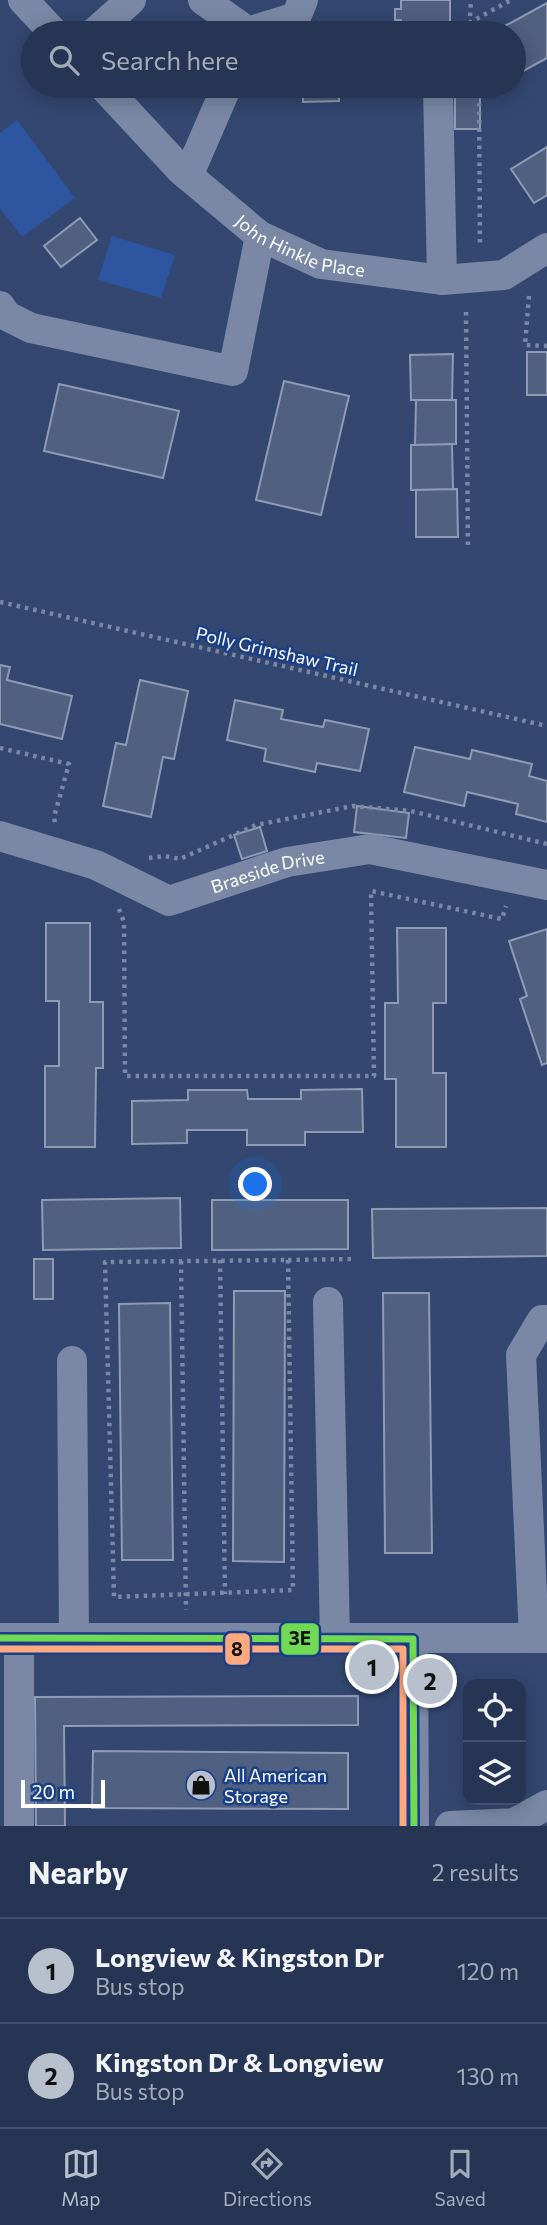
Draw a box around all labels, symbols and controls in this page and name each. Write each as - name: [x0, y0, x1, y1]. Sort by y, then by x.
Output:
- search box: [21, 21, 526, 98]
- icon: search: [45, 41, 83, 79]
- text: Search here: [101, 44, 239, 75]
- street label: John Hinkle Place: [231, 209, 366, 281]
- street label: Polly Grimshaw Trail: [194, 622, 360, 680]
- street label: Braeside Drive: [208, 845, 326, 897]
- your location: [238, 1167, 272, 1201]
- line badge: 3E: [280, 1622, 320, 1656]
- text: 3E: [289, 1626, 311, 1649]
- line badge: 8: [224, 1632, 251, 1666]
- text: 8: [231, 1637, 243, 1660]
- pin: 1: [349, 1641, 395, 1693]
- pin: 2: [407, 1655, 453, 1707]
- map controls: [463, 1679, 526, 1805]
- button: locate: [463, 1679, 526, 1742]
- button: layers: [463, 1742, 526, 1805]
- place label: All American Storage: [224, 1764, 327, 1807]
- shop icon: All American Storage: [184, 1768, 218, 1802]
- scale bar: [21, 1777, 105, 1809]
- text: 20 m: [32, 1780, 75, 1803]
- text: Nearby: [28, 1853, 128, 1890]
- text: 2 results: [432, 1858, 519, 1886]
- text: Longview & Kingston Dr: [95, 1941, 384, 1972]
- text: 1: [46, 1957, 56, 1985]
- text: 120 m: [457, 1957, 519, 1985]
- text: Bus stop: [95, 1972, 185, 2000]
- text: Kingston Dr & Longview: [95, 2046, 384, 2077]
- text: 2: [44, 2062, 58, 2090]
- text: 130 m: [457, 2062, 519, 2090]
- text: Bus stop: [95, 2077, 185, 2105]
- tab: Map: [61, 2145, 100, 2210]
- tab: Directions: [223, 2145, 312, 2210]
- tab: Saved: [434, 2145, 486, 2210]

